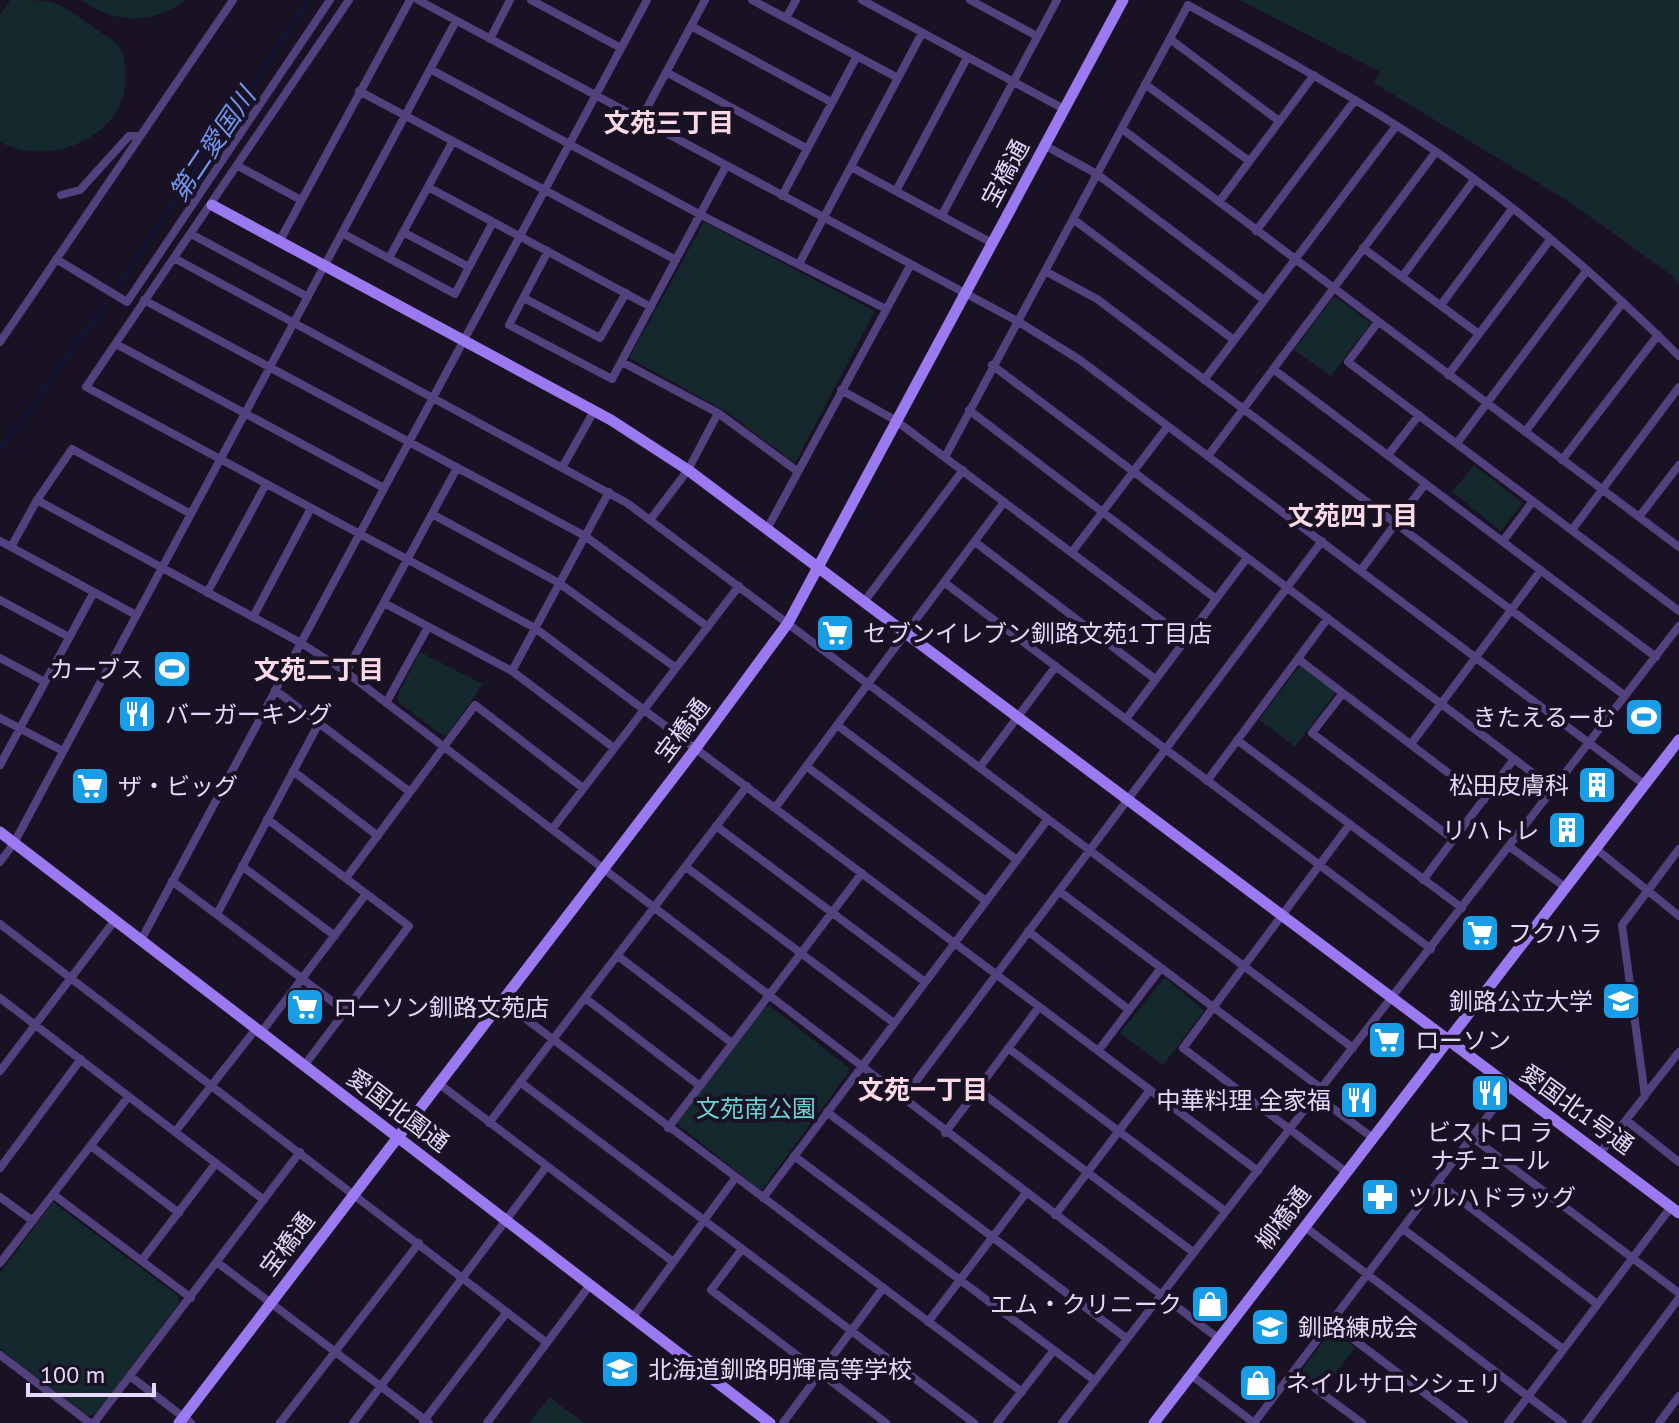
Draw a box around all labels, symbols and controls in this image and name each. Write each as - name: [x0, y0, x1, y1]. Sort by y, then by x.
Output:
- water label: 第二愛国川: [162, 78, 264, 207]
- district label: 文苑三丁目: [604, 106, 734, 139]
- street label: 宝橋通: [974, 134, 1036, 212]
- district label: 文苑四丁目: [1288, 499, 1418, 532]
- supermarket icon: セブンイレブン釧路文苑1丁目店: [814, 612, 856, 654]
- place label: セブンイレブン釧路文苑1丁目店: [863, 618, 1212, 649]
- sports icon: カーブス: [151, 648, 193, 690]
- district label: 文苑二丁目: [254, 653, 384, 686]
- place label: カーブス: [49, 654, 144, 685]
- street label: 宝橋通: [648, 692, 716, 768]
- restaurant icon: バーガーキング: [116, 693, 158, 735]
- sports icon: きたえるーむ: [1623, 696, 1665, 738]
- place label: バーガーキング: [165, 699, 332, 730]
- place label: きたえるーむ: [1473, 702, 1616, 733]
- building icon: 松田皮膚科: [1576, 764, 1618, 806]
- supermarket icon: ザ・ビッグ: [69, 765, 111, 807]
- place label: 松田皮膚科: [1449, 770, 1569, 801]
- place label: ザ・ビッグ: [118, 771, 238, 802]
- building icon: リハトレ: [1546, 809, 1588, 851]
- place label: リハトレ: [1442, 815, 1539, 846]
- supermarket icon: フクハラ: [1459, 912, 1501, 954]
- place label: フクハラ: [1508, 918, 1603, 949]
- school or university icon: 釧路公立大学: [1600, 980, 1642, 1022]
- supermarket icon: ローソン釧路文苑店: [284, 986, 326, 1028]
- place label: 釧路公立大学: [1449, 986, 1593, 1017]
- place label: ローソン釧路文苑店: [333, 992, 549, 1023]
- supermarket icon: ローソン: [1366, 1019, 1408, 1061]
- place label: ローソン: [1415, 1025, 1511, 1056]
- street label: 愛国北1号通: [1514, 1057, 1640, 1161]
- street label: 愛国北園通: [341, 1062, 455, 1158]
- restaurant icon: ビストロ ラ ナチュール: [1469, 1072, 1511, 1114]
- district label: 文苑一丁目: [858, 1073, 988, 1106]
- restaurant icon: 中華料理 全家福: [1338, 1079, 1380, 1121]
- place label: 中華料理 全家福: [1157, 1085, 1331, 1116]
- park label: 文苑南公園: [696, 1093, 816, 1124]
- place label: ビストロ ラ ナチュール: [1427, 1117, 1553, 1176]
- pharmacy icon: ツルハドラッグ: [1359, 1176, 1401, 1218]
- street label: 柳橋通: [1249, 1180, 1317, 1256]
- place label: ツルハドラッグ: [1408, 1182, 1576, 1213]
- street label: 宝橋通: [253, 1206, 321, 1282]
- shop icon: エム・クリニーク: [1189, 1283, 1231, 1325]
- place label: エム・クリニーク: [990, 1289, 1182, 1320]
- school or university icon: 釧路練成会: [1249, 1306, 1291, 1348]
- place label: 釧路練成会: [1298, 1312, 1418, 1343]
- scale bar: [28, 1347, 154, 1397]
- school or university icon: 北海道釧路明輝高等学校: [599, 1348, 641, 1390]
- place label: 北海道釧路明輝高等学校: [648, 1354, 912, 1385]
- text: 100 m: [40, 1359, 105, 1390]
- shop icon: ネイルサロンシェリ: [1237, 1362, 1279, 1404]
- place label: ネイルサロンシェリ: [1286, 1368, 1502, 1399]

